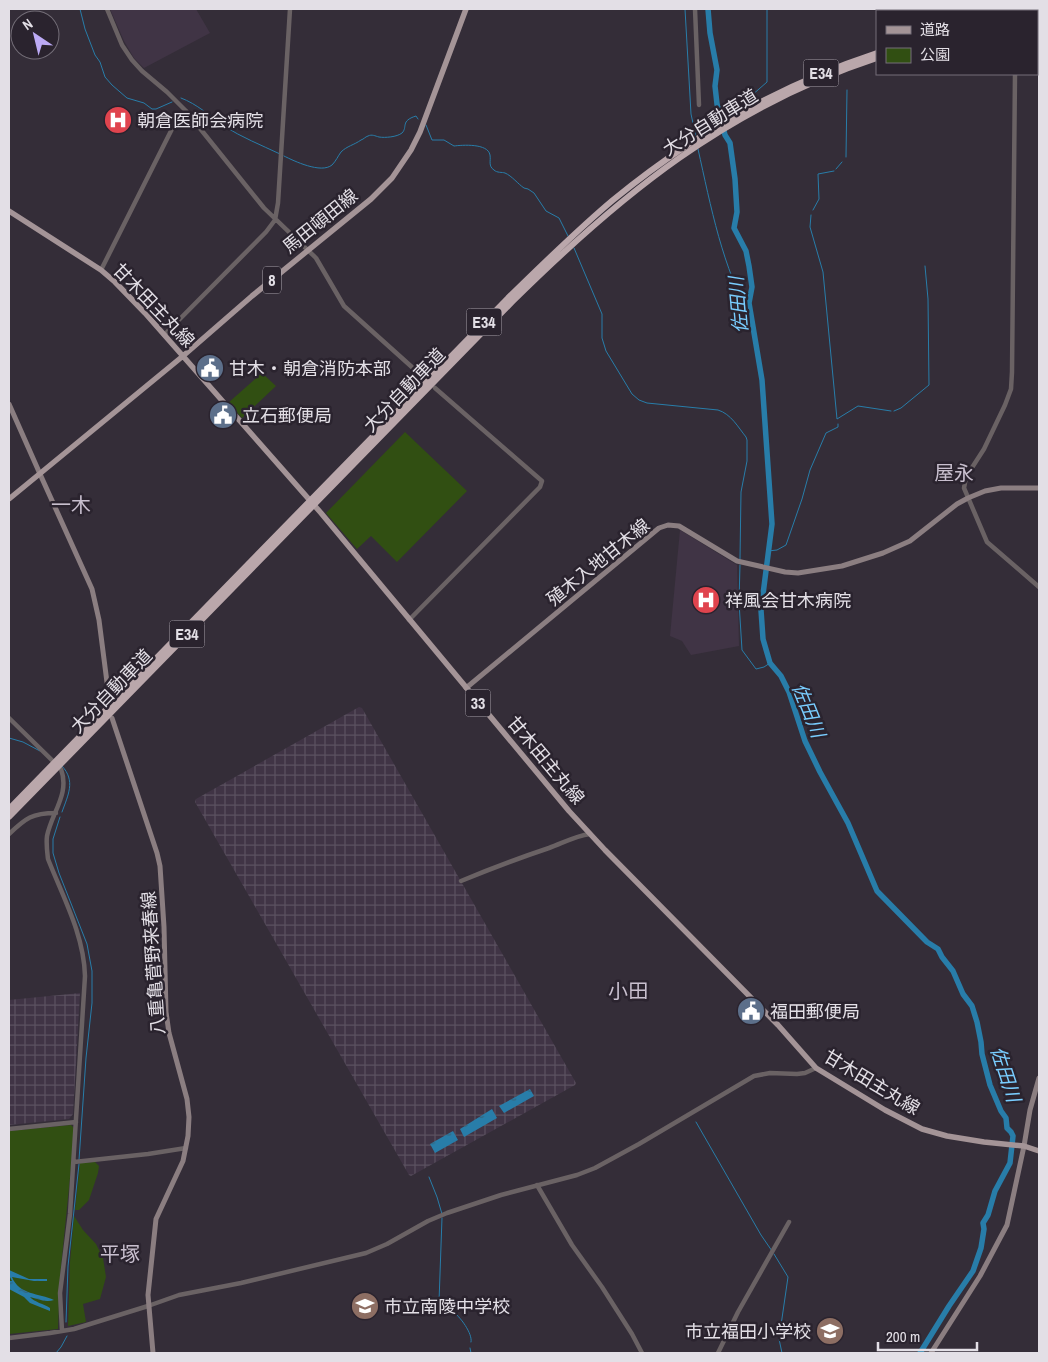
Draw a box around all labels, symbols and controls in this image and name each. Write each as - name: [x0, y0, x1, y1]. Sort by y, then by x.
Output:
- north arrow: [10, 10, 60, 60]
- legend: [876, 10, 1038, 75]
- text: N: [19, 15, 36, 34]
- text: 道路: [920, 19, 950, 40]
- text: 公園: [920, 44, 950, 65]
- road number: E34: [804, 59, 838, 86]
- street label: 大分自動車道: [658, 83, 762, 161]
- hospital icon: 朝倉医師会病院: [103, 105, 133, 135]
- place label: 朝倉医師会病院: [137, 108, 263, 133]
- street label: 馬田頓田線: [277, 183, 363, 259]
- street label: 甘木田主丸線: [107, 257, 201, 353]
- road number: 8: [263, 266, 281, 294]
- water label: 佐田川: [722, 273, 753, 335]
- road number: E34: [466, 308, 502, 336]
- street label: 大分自動車道: [357, 342, 451, 438]
- public building icon: 甘木・朝倉消防本部: [195, 353, 225, 383]
- place label: 甘木・朝倉消防本部: [229, 356, 391, 381]
- public building icon: 立石郵便局: [208, 400, 238, 430]
- place label: 立石郵便局: [242, 403, 332, 428]
- district label: 屋永: [934, 459, 974, 486]
- district label: 一木: [51, 491, 91, 518]
- street label: 殖木入地甘木線: [541, 513, 655, 611]
- hospital icon: 祥風会甘木病院: [691, 585, 721, 615]
- place label: 祥風会甘木病院: [725, 588, 851, 613]
- road number: E34: [170, 620, 204, 648]
- street label: 大分自動車道: [64, 643, 158, 739]
- water label: 佐田川: [786, 679, 832, 743]
- road number: 33: [466, 690, 490, 716]
- street label: 甘木田主丸線: [502, 711, 590, 809]
- street label: 八重亀菅野来春線: [136, 890, 170, 1036]
- district label: 小田: [608, 977, 648, 1004]
- public building icon: 福田郵便局: [736, 996, 766, 1026]
- place label: 福田郵便局: [770, 999, 860, 1024]
- street label: 甘木田主丸線: [819, 1043, 925, 1121]
- water label: 佐田川: [985, 1043, 1028, 1107]
- district label: 平塚: [100, 1240, 140, 1267]
- school or university icon: 市立南陵中学校: [350, 1291, 380, 1321]
- place label: 市立南陵中学校: [384, 1294, 510, 1319]
- school or university icon: 市立福田小学校: [815, 1316, 845, 1346]
- place label: 市立福田小学校: [685, 1319, 811, 1344]
- scale bar: [878, 1320, 977, 1352]
- text: 200 m: [886, 1326, 920, 1347]

